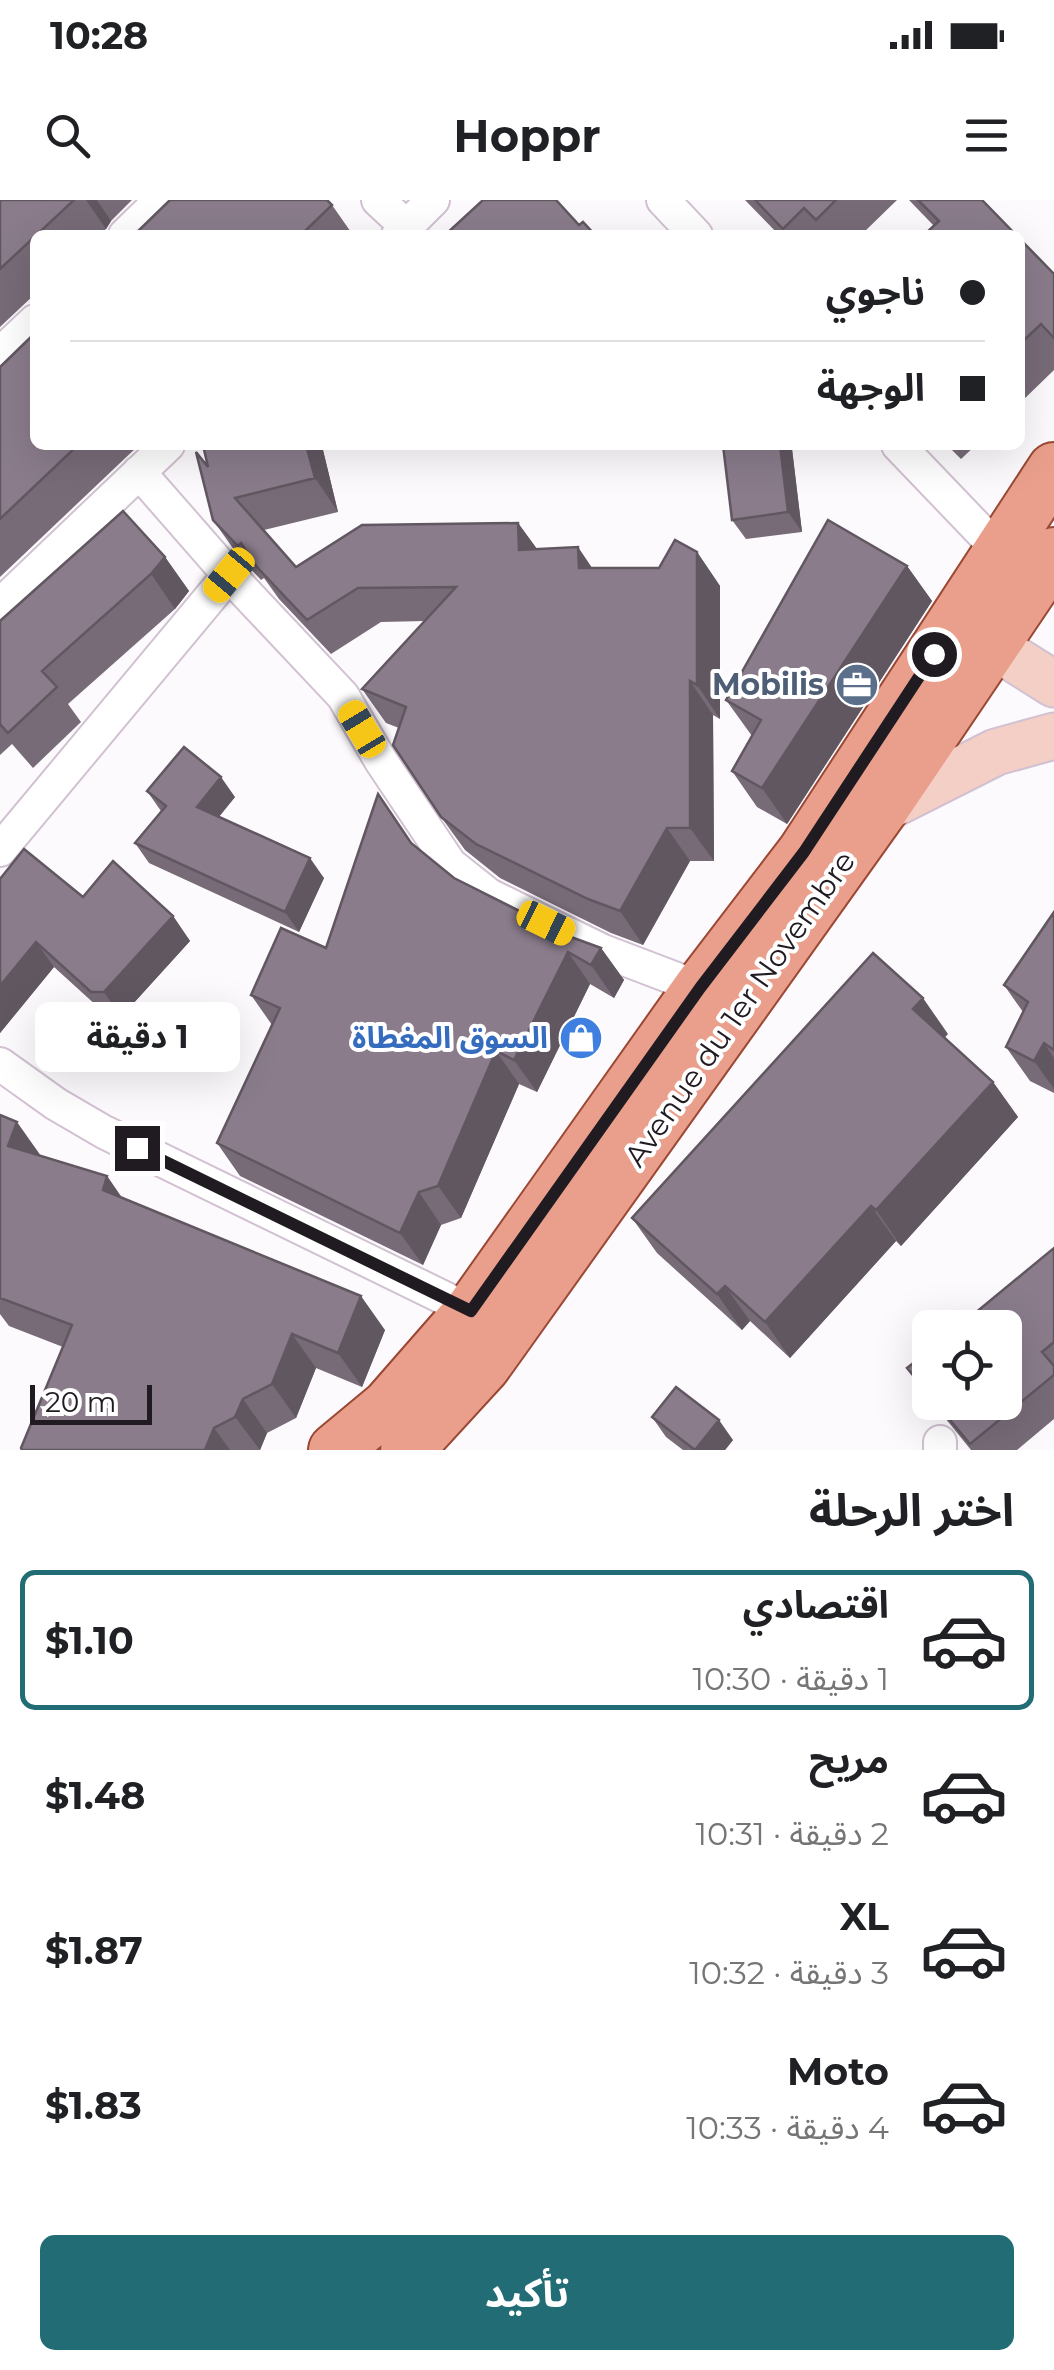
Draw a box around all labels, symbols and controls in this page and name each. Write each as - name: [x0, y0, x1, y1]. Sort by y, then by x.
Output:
- text: 10:28: [50, 12, 148, 59]
- icon: search: [40, 108, 95, 163]
- text: Hoppr: [453, 108, 601, 163]
- icon: menu: [959, 108, 1014, 163]
- text: ناجوي: [826, 268, 925, 315]
- text: الوجهة: [817, 364, 925, 411]
- car: [198, 542, 260, 608]
- route start: [912, 632, 957, 677]
- office icon: Mobilis: [834, 662, 880, 708]
- place label: Mobilis: [712, 666, 824, 703]
- car: [334, 696, 390, 762]
- street label: Avenue du 1er Novembre: [616, 844, 863, 1174]
- car: [512, 896, 580, 950]
- callout: 1 دقيقة: [34, 1003, 240, 1073]
- shop icon: السوق المغطاة: [558, 1015, 604, 1061]
- text: 1 دقيقة: [86, 1017, 189, 1056]
- place label: السوق المغطاة: [352, 1019, 548, 1056]
- route end: [115, 1126, 160, 1171]
- map controls: [912, 1310, 1022, 1420]
- button: locate: [912, 1310, 1022, 1420]
- scale bar: [30, 1380, 152, 1424]
- text: 20 m: [45, 1385, 116, 1419]
- text: اختر الرحلة: [809, 1482, 1014, 1537]
- text: اقتصادي: [743, 1581, 889, 1628]
- icon: car: [919, 1595, 1009, 1685]
- text: $1.10: [45, 1617, 134, 1664]
- text: 1 دقيقة · 10:30: [693, 1659, 889, 1698]
- text: مريح: [809, 1736, 889, 1783]
- icon: car: [919, 1750, 1009, 1840]
- text: $1.48: [45, 1772, 145, 1819]
- text: 2 دقيقة · 10:31: [696, 1814, 889, 1853]
- text: XL: [840, 1893, 889, 1940]
- icon: car: [919, 1905, 1009, 1995]
- text: $1.87: [45, 1927, 143, 1974]
- text: 3 دقيقة · 10:32: [689, 1953, 889, 1992]
- text: Moto: [787, 2048, 889, 2095]
- icon: car: [919, 2060, 1009, 2150]
- text: $1.83: [45, 2082, 142, 2129]
- text: 4 دقيقة · 10:33: [686, 2108, 889, 2147]
- button: تأكيد: [40, 2235, 1014, 2350]

